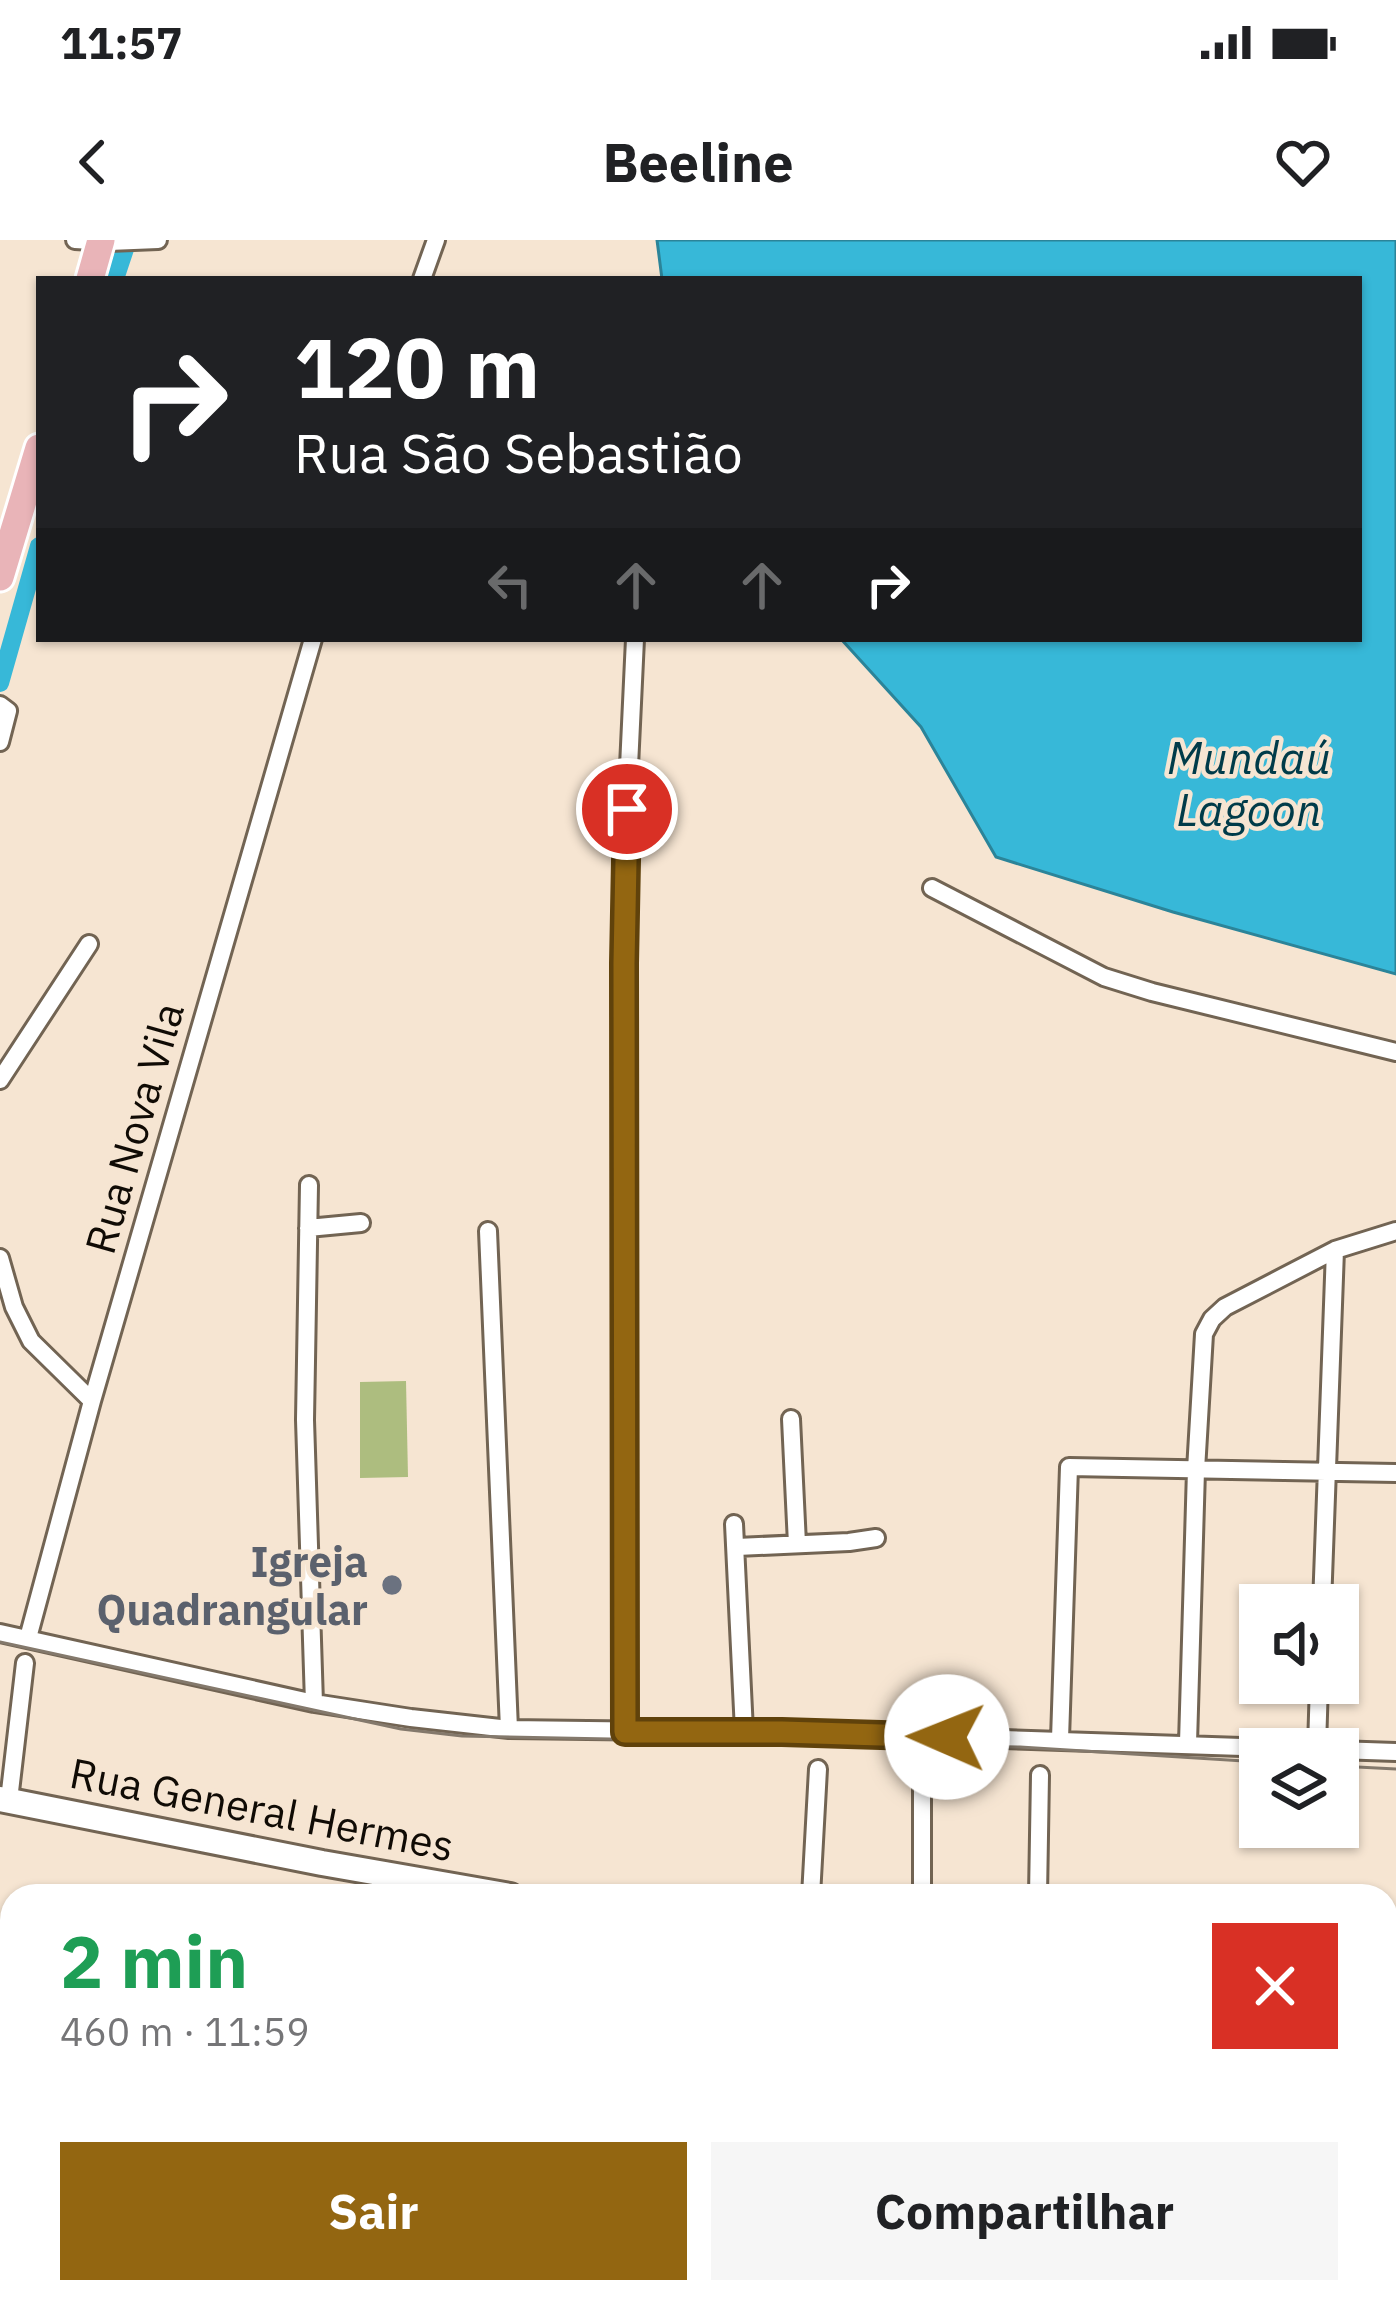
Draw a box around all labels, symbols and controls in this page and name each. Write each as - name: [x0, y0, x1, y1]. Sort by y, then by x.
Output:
- text: 11:57: [60, 13, 183, 71]
- text: Beeline: [602, 127, 794, 197]
- icon: back: [60, 129, 126, 195]
- icon: heart: [1270, 129, 1336, 195]
- text: 120 m: [294, 312, 540, 421]
- icon: right: [96, 324, 252, 480]
- text: Rua São Sebastião: [294, 418, 743, 488]
- icon: left: [477, 552, 543, 618]
- icon: ahead: [603, 552, 669, 618]
- icon: ahead: [729, 552, 795, 618]
- icon: right: [855, 552, 921, 618]
- water label: Mundaú Lagoon: [1167, 728, 1331, 838]
- pin: [576, 758, 678, 860]
- icon: arrive: [594, 776, 660, 842]
- street label: Rua Nova Vila: [72, 996, 196, 1260]
- place label: Igreja Quadrangular: [97, 1534, 368, 1637]
- marker: Igreja Quadrangular: [379, 1572, 405, 1598]
- map controls: [1239, 1584, 1359, 1848]
- button: sound: [1239, 1584, 1359, 1704]
- position arrow: [884, 1674, 1010, 1800]
- button: layers: [1239, 1728, 1359, 1848]
- street label: Rua General Hermes: [66, 1745, 458, 1873]
- text: 2 min: [60, 1914, 248, 2008]
- button: close: [1212, 1923, 1338, 2049]
- text: 460 m · 11:59: [60, 2006, 310, 2057]
- button: Sair: [60, 2142, 687, 2280]
- button: Compartilhar: [711, 2142, 1338, 2280]

